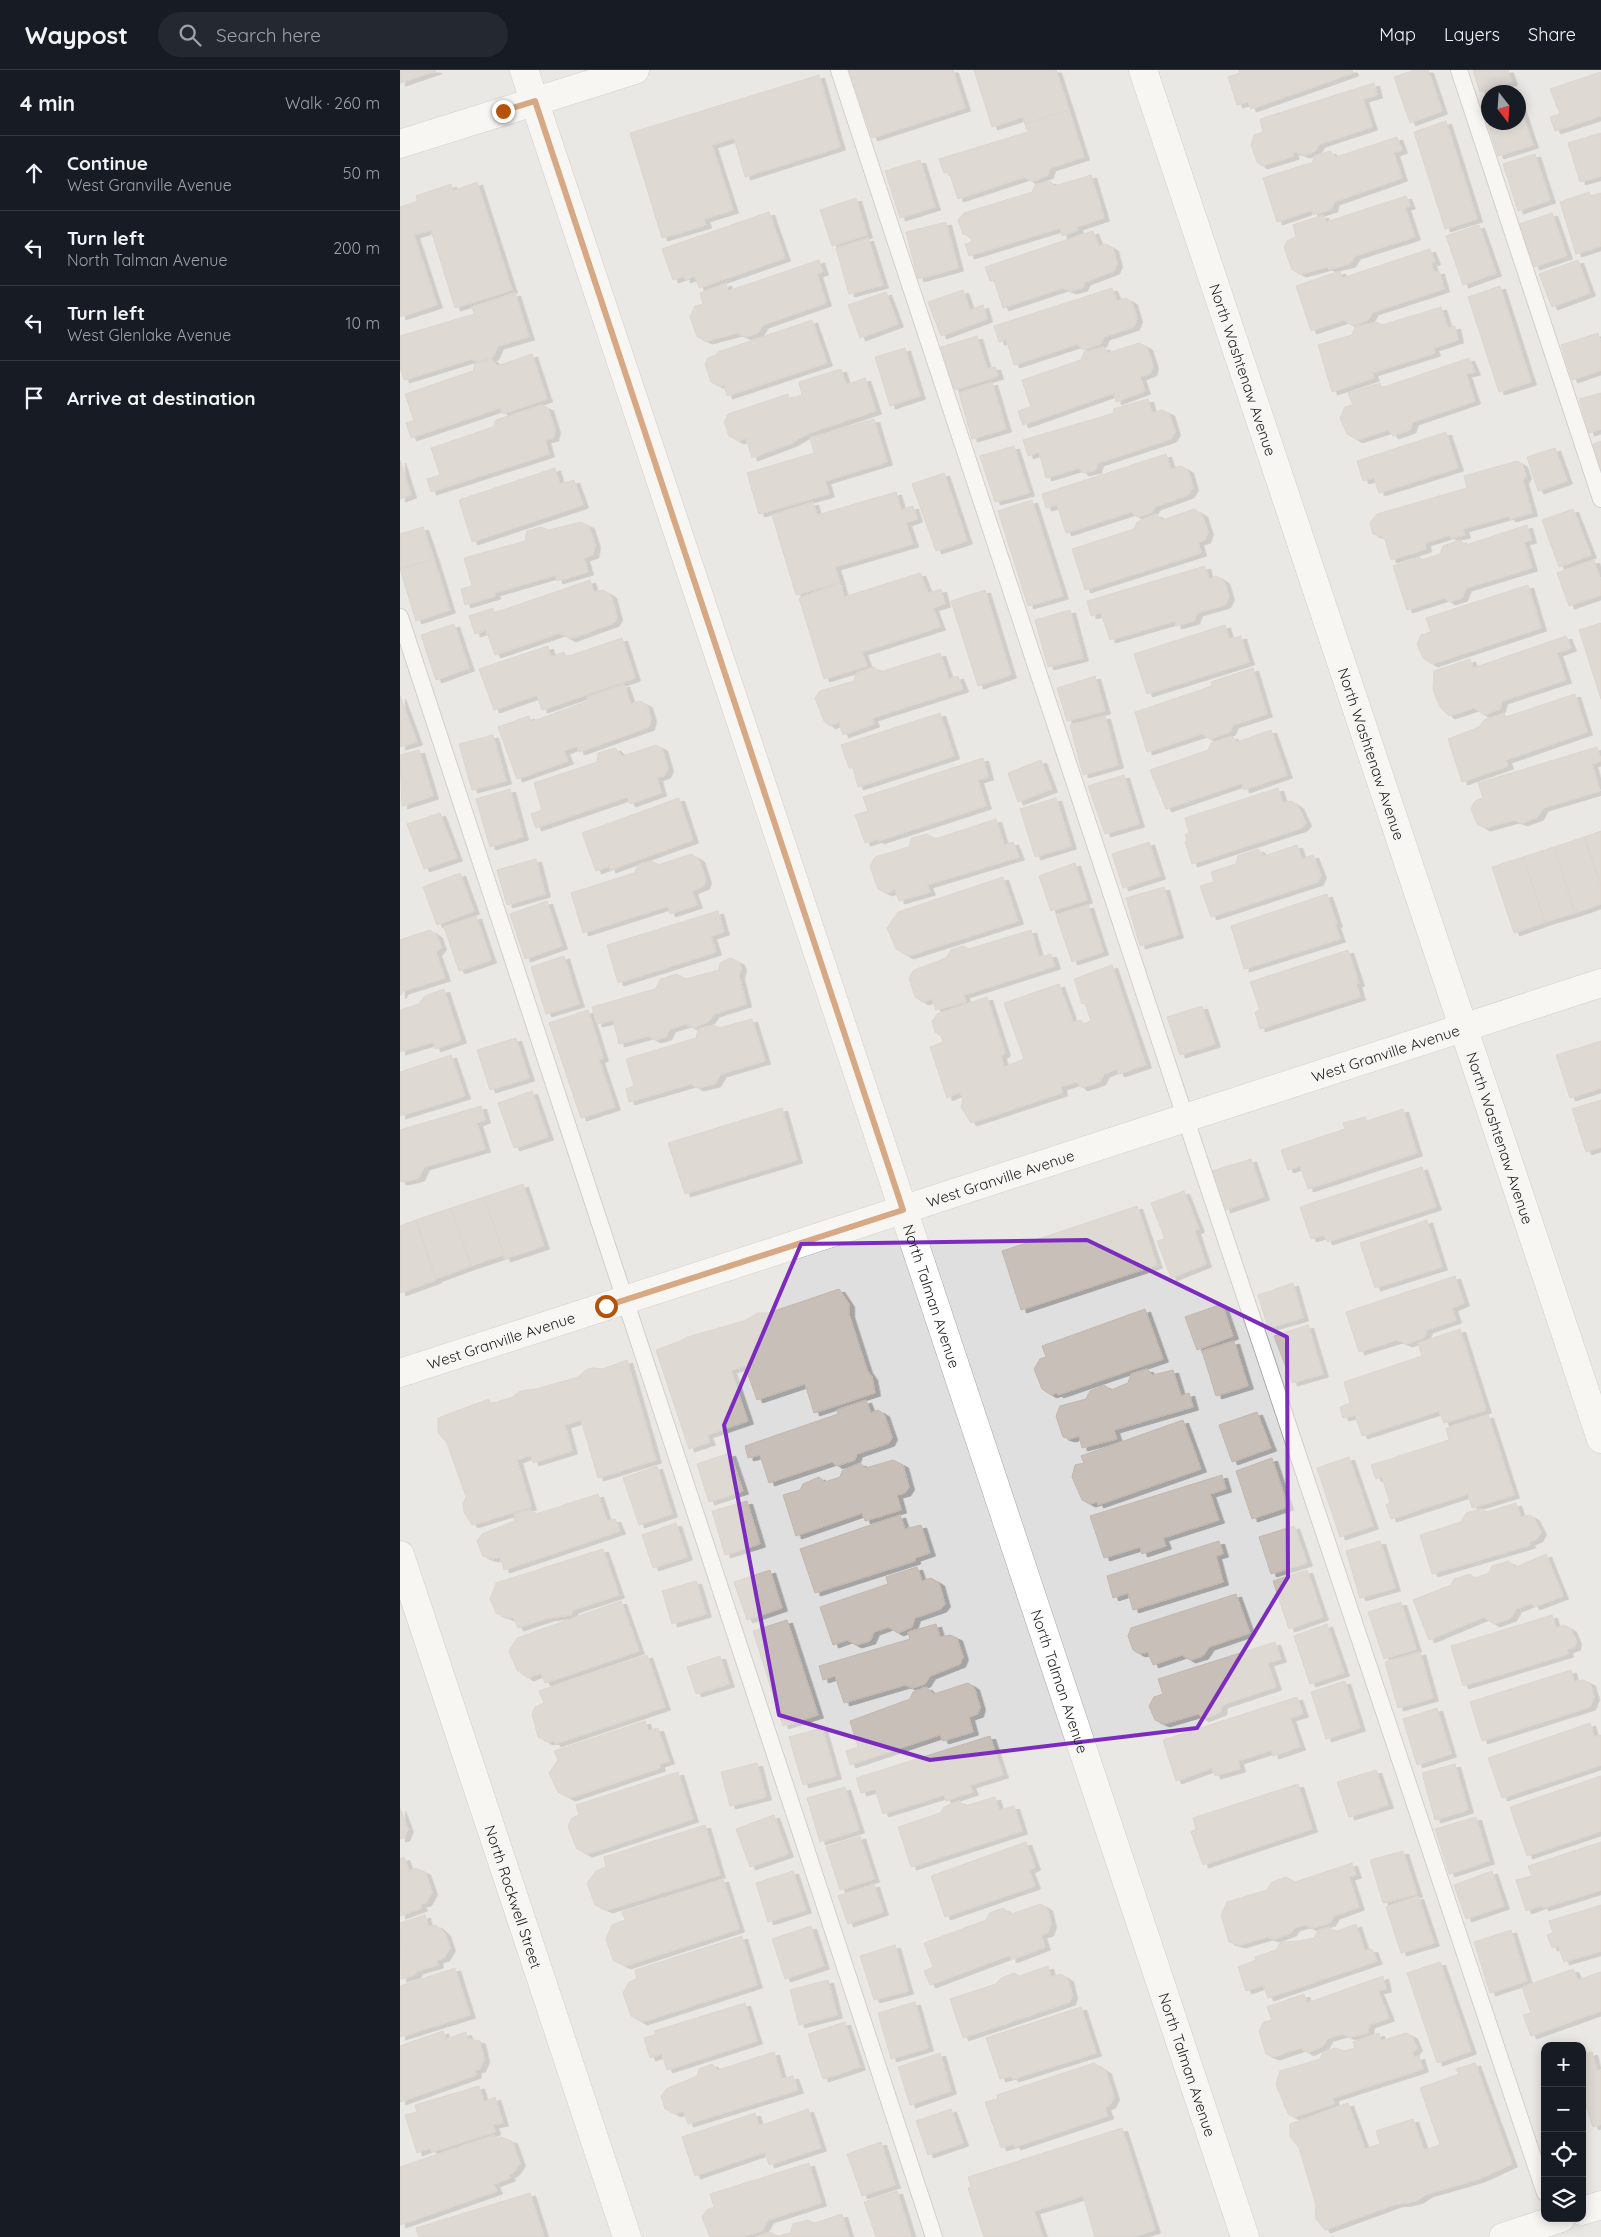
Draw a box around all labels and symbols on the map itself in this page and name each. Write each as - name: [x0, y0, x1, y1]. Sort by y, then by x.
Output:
- north arrow: [1481, 85, 1526, 130]
- route end: [492, 100, 515, 123]
- street label: North Washtenaw Avenue: [1206, 281, 1281, 458]
- street label: North Washtenaw Avenue: [1334, 665, 1409, 842]
- street label: West Granville Avenue: [1309, 1020, 1462, 1086]
- street label: North Washtenaw Avenue: [1463, 1049, 1538, 1226]
- street label: West Granville Avenue: [924, 1145, 1077, 1211]
- street label: North Talman Avenue: [899, 1222, 965, 1370]
- route start: [595, 1295, 618, 1318]
- street label: West Granville Avenue: [424, 1307, 577, 1373]
- street label: North Talman Avenue: [1027, 1607, 1093, 1756]
- street label: North Rockwell Street: [481, 1822, 546, 1971]
- street label: North Talman Avenue: [1155, 1990, 1220, 2139]

